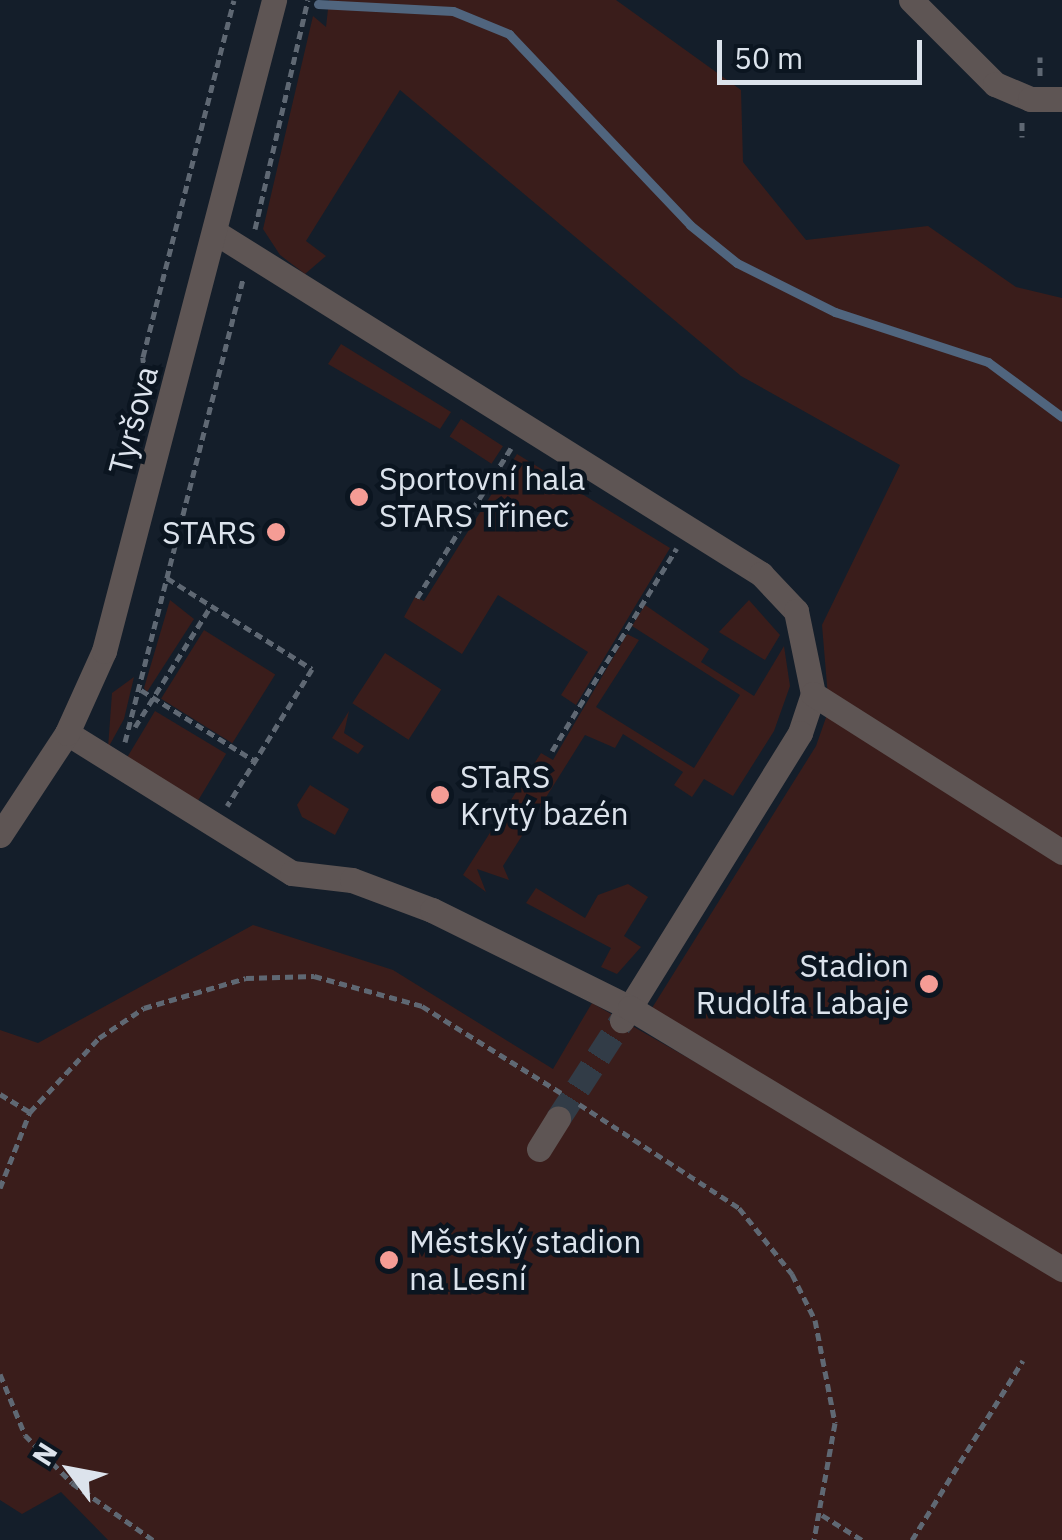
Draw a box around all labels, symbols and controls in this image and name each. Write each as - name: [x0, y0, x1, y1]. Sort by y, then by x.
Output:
- scale bar: [722, 20, 927, 82]
- text: 50 m: [734, 38, 803, 77]
- street label: Tyršova: [100, 362, 166, 478]
- place label: Sportovní hala STARS Třinec: [379, 460, 585, 535]
- marker: Sportovní hala STARS Třinec: [348, 486, 370, 508]
- place label: STARS: [162, 513, 256, 551]
- marker: STARS: [265, 521, 287, 543]
- place label: STaRS Krytý bazén: [460, 758, 629, 833]
- marker: STaRS Krytý bazén: [429, 784, 451, 806]
- place label: Stadion Rudolfa Labaje: [696, 947, 909, 1022]
- marker: Stadion Rudolfa Labaje: [918, 973, 940, 995]
- place label: Městský stadion na Lesní: [409, 1223, 641, 1298]
- marker: Městský stadion na Lesní: [378, 1249, 400, 1271]
- north arrow: [20, 1420, 120, 1520]
- text: N: [23, 1435, 65, 1472]

